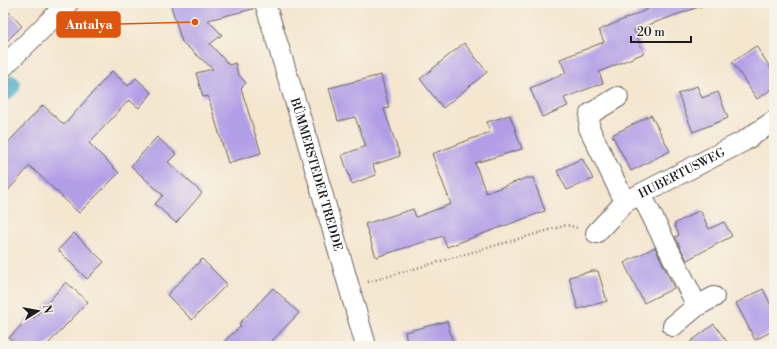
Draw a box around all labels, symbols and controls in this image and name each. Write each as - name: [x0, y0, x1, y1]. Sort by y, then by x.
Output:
- callout: Antalya: [57, 12, 120, 37]
- text: Antalya: [64, 17, 113, 33]
- scale bar: [631, 18, 691, 44]
- text: 20 m: [637, 25, 665, 40]
- street label: BÜMMERSTEDER TREDDE: [286, 95, 345, 253]
- street label: HUBERTUSWEG: [636, 145, 728, 202]
- north arrow: [18, 291, 58, 331]
- text: N: [39, 304, 55, 315]

